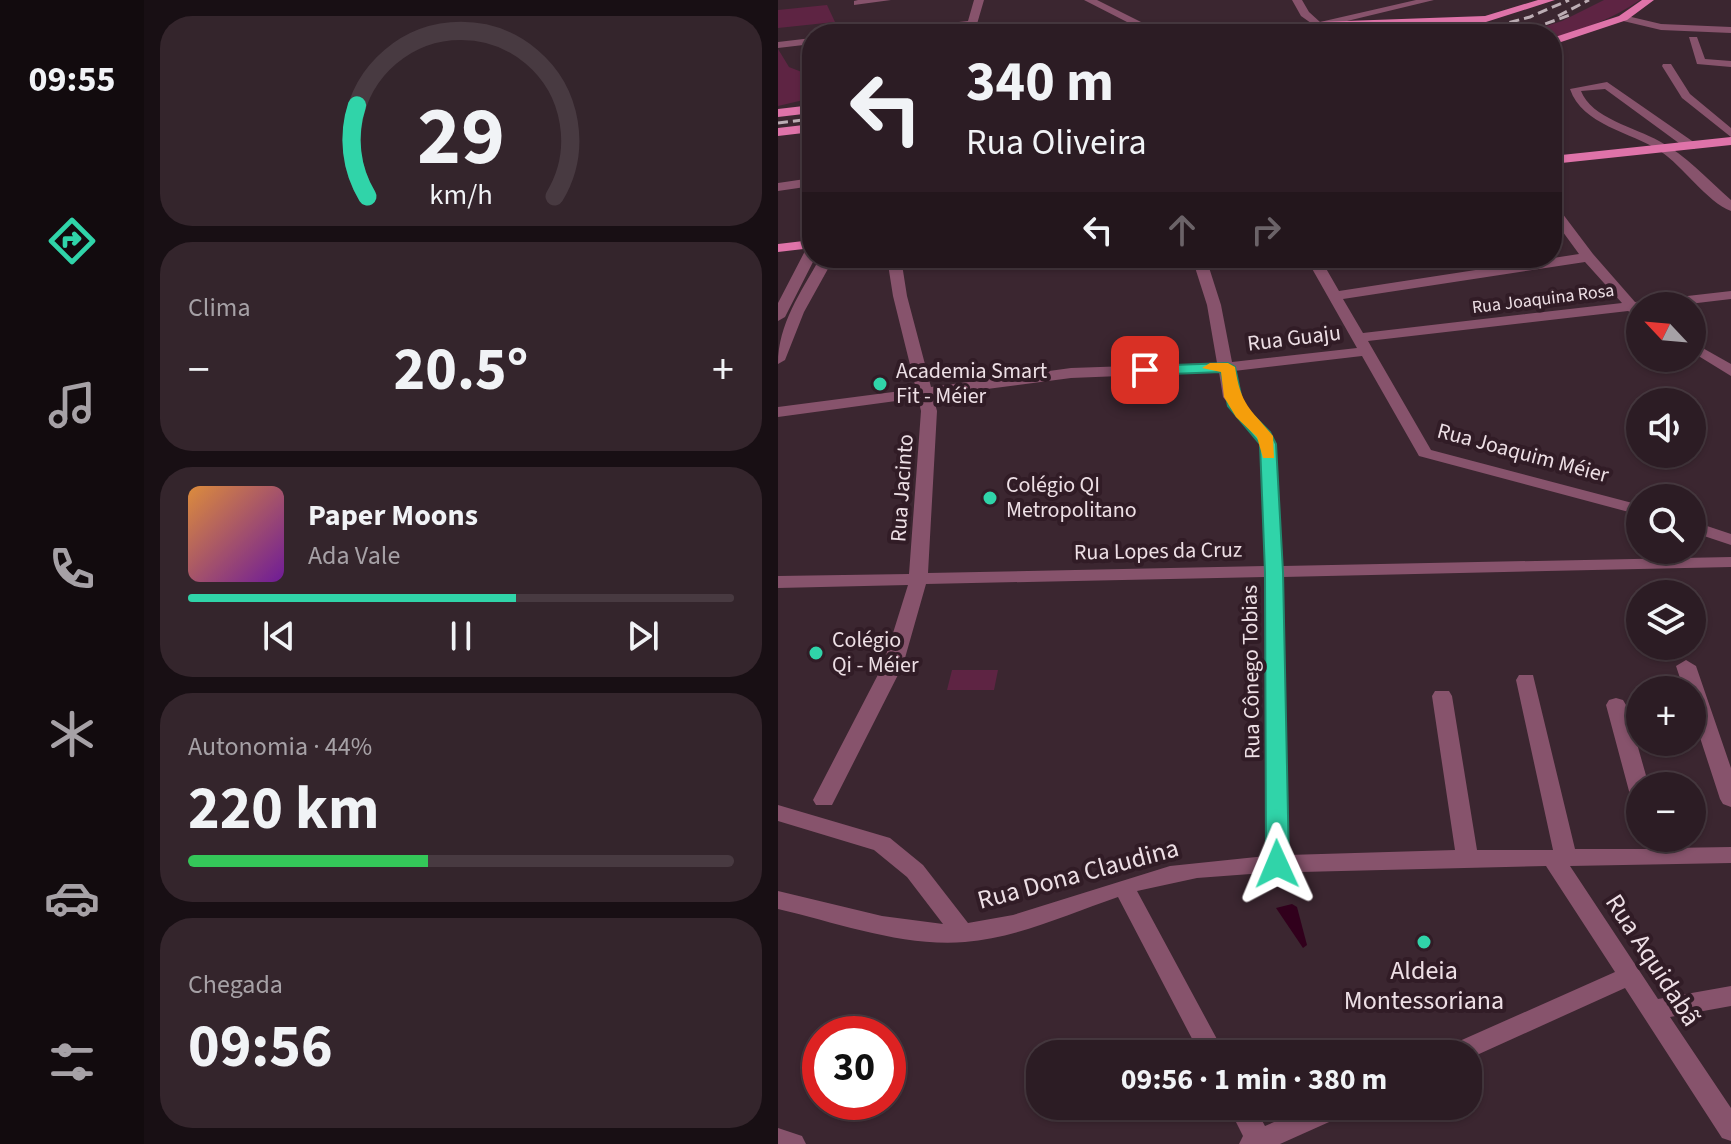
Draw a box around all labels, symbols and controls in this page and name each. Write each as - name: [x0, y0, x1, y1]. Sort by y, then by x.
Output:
- text: 340 m: [966, 43, 1114, 122]
- text: 09:55: [29, 54, 115, 105]
- icon: left: [834, 56, 938, 160]
- text: 29: [417, 77, 505, 195]
- text: Rua Oliveira: [966, 117, 1147, 168]
- text: km/h: [429, 175, 493, 215]
- icon: left: [1076, 208, 1120, 252]
- icon: ahead: [1160, 208, 1204, 252]
- icon: right: [1244, 208, 1288, 252]
- icon: directions: [44, 213, 100, 269]
- street label: Rua Joaquina Rosa: [1470, 278, 1616, 320]
- text: Clima: [188, 289, 251, 326]
- north arrow: [1626, 292, 1706, 372]
- map controls: [1626, 292, 1706, 852]
- street label: Rua Guaju: [1245, 316, 1343, 360]
- text: 20.5°: [394, 328, 528, 413]
- pin: [1111, 336, 1179, 404]
- text: −: [188, 339, 210, 402]
- text: +: [712, 339, 734, 402]
- icon: arrive: [1123, 348, 1167, 392]
- place label: Academia Smart Fit - Méier: [896, 355, 1048, 412]
- marker: Academia Smart Fit - Méier: [871, 375, 889, 393]
- icon: music: [44, 377, 100, 433]
- button: sound: [1626, 388, 1706, 468]
- street label: Rua Joaquim Méier: [1434, 415, 1613, 491]
- street label: Rua Jacinto: [882, 433, 922, 543]
- place label: Colégio QI Metropolitano: [1006, 469, 1137, 526]
- button: search: [1626, 484, 1706, 564]
- marker: Colégio QI Metropolitano: [981, 489, 999, 507]
- text: Paper Moons: [308, 494, 478, 537]
- street label: Rua Lopes da Cruz: [1074, 534, 1242, 568]
- text: Ada Vale: [308, 537, 400, 574]
- icon: phone: [44, 541, 100, 597]
- button: layers: [1626, 580, 1706, 660]
- street label: Rua Cônego Tobias: [1233, 585, 1269, 759]
- icon: previous: [257, 614, 301, 658]
- icon: pause: [439, 614, 483, 658]
- icon: next: [621, 614, 665, 658]
- place label: Colégio Qi - Méier: [832, 624, 919, 681]
- marker: Colégio Qi - Méier: [807, 644, 825, 662]
- button: +: [1626, 676, 1706, 756]
- icon: climate: [44, 706, 100, 762]
- text: Autonomia · 44%: [188, 728, 372, 765]
- text: 220 km: [188, 767, 379, 852]
- button: −: [1626, 772, 1706, 852]
- position arrow: [1235, 822, 1319, 906]
- street label: Rua Dona Claudina: [973, 829, 1183, 919]
- icon: car: [44, 870, 100, 926]
- street label: Rua Aquidabã: [1596, 887, 1710, 1033]
- marker: Aldeia Montessoriana: [1415, 933, 1433, 951]
- place label: Aldeia Montessoriana: [1344, 952, 1504, 1019]
- text: Chegada: [188, 966, 283, 1003]
- text: 09:56: [188, 1005, 333, 1090]
- speed limit sign: 30: [802, 1016, 906, 1120]
- icon: filters: [44, 1034, 100, 1090]
- text: 09:56 · 1 min · 380 m: [1121, 1058, 1387, 1101]

